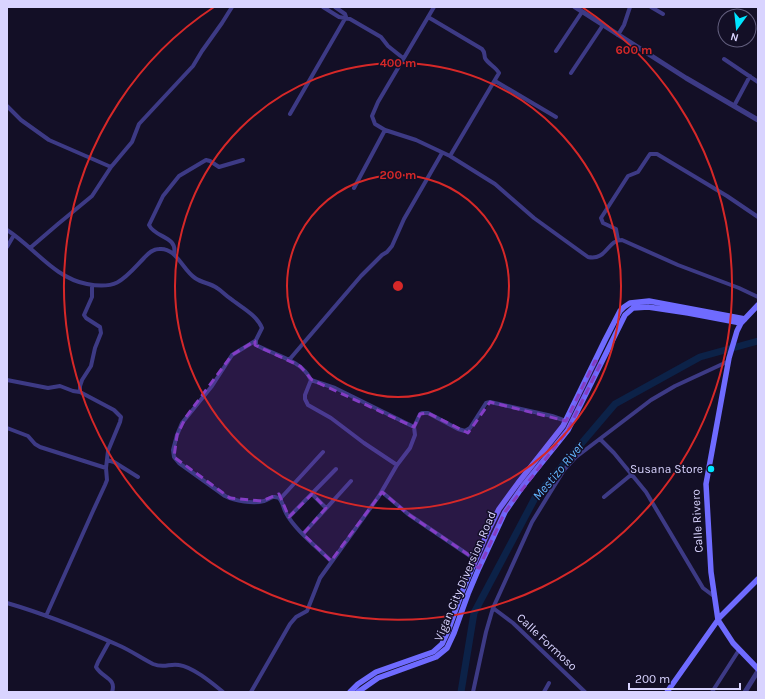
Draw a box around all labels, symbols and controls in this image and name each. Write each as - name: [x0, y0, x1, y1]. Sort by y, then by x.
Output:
- north arrow: [717, 8, 757, 48]
- text: N: [729, 30, 740, 44]
- text: 600 m: [616, 43, 652, 57]
- text: 400 m: [380, 56, 416, 70]
- text: 200 m: [380, 168, 416, 182]
- centre of rings: [391, 279, 405, 293]
- water label: Mestizo River: [529, 438, 587, 503]
- place label: Susana Store: [630, 462, 703, 476]
- marker: Susana Store: [706, 464, 716, 474]
- street label: Calle Rivero: [688, 489, 706, 553]
- street label: Vigan City Diversion Road: [431, 509, 499, 643]
- street label: Calle Formoso: [514, 611, 580, 673]
- scale bar: [629, 665, 740, 691]
- text: 200 m: [635, 672, 670, 686]

